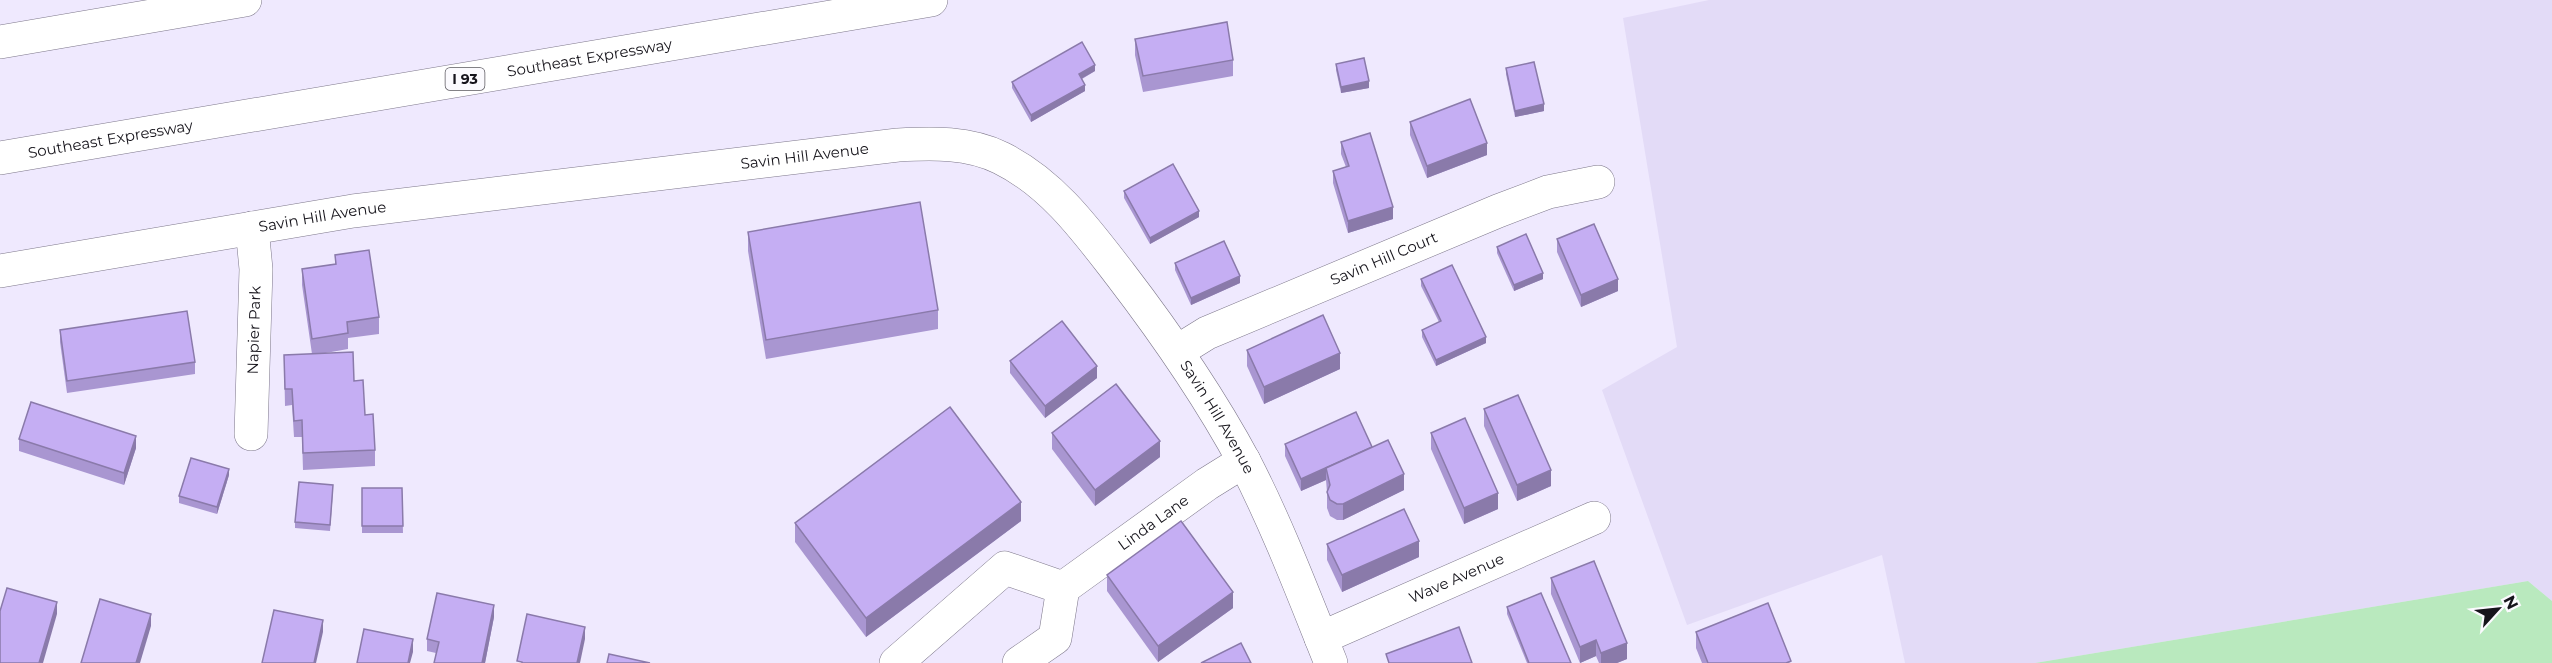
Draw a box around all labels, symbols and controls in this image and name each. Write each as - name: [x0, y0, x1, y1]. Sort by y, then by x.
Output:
- street label: Southeast Expressway: [506, 34, 674, 81]
- road number: I 93: [446, 68, 484, 90]
- street label: Southeast Expressway: [26, 115, 195, 162]
- street label: Savin Hill Avenue: [739, 139, 870, 173]
- street label: Savin Hill Avenue: [257, 197, 387, 236]
- street label: Savin Hill Court: [1327, 227, 1440, 289]
- street label: Napier Park: [243, 285, 264, 375]
- street label: Savin Hill Avenue: [1176, 356, 1259, 477]
- street label: Linda Lane: [1114, 490, 1192, 554]
- street label: Wave Avenue: [1406, 549, 1507, 607]
- north arrow: [2468, 579, 2528, 639]
- text: N: [2500, 592, 2522, 612]

